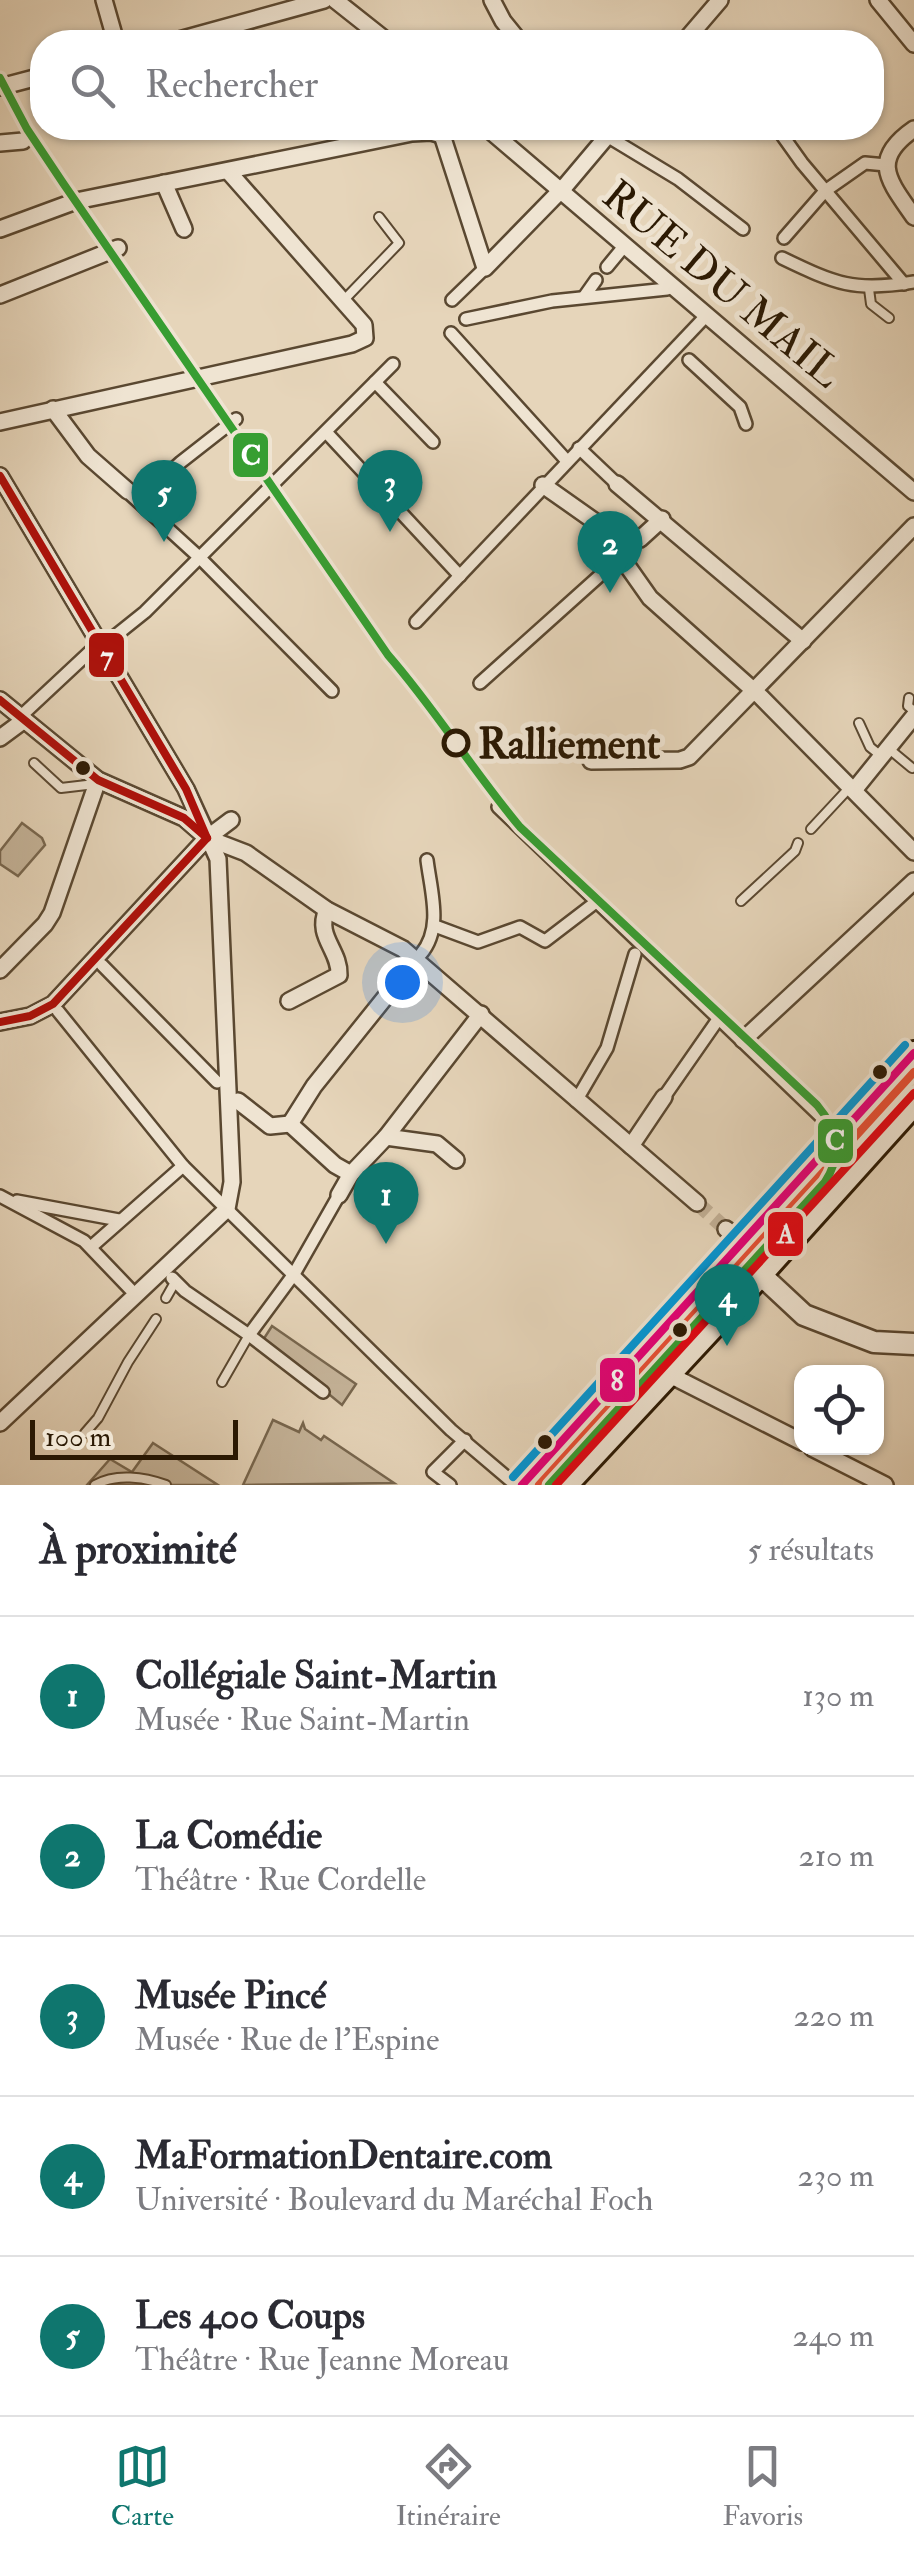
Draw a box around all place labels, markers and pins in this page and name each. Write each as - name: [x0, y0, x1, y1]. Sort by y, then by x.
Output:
- pin: 3: [358, 450, 422, 532]
- pin: 5: [132, 460, 196, 542]
- pin: 2: [578, 510, 642, 593]
- place label: Ralliement: [478, 719, 661, 771]
- marker: Ralliement: [443, 730, 469, 756]
- unlabelled marker: [73, 758, 93, 778]
- unlabelled marker: [870, 1062, 890, 1082]
- pin: 1: [354, 1162, 418, 1244]
- pin: 4: [694, 1264, 760, 1346]
- unlabelled marker: [670, 1320, 690, 1340]
- unlabelled marker: [535, 1432, 555, 1452]

